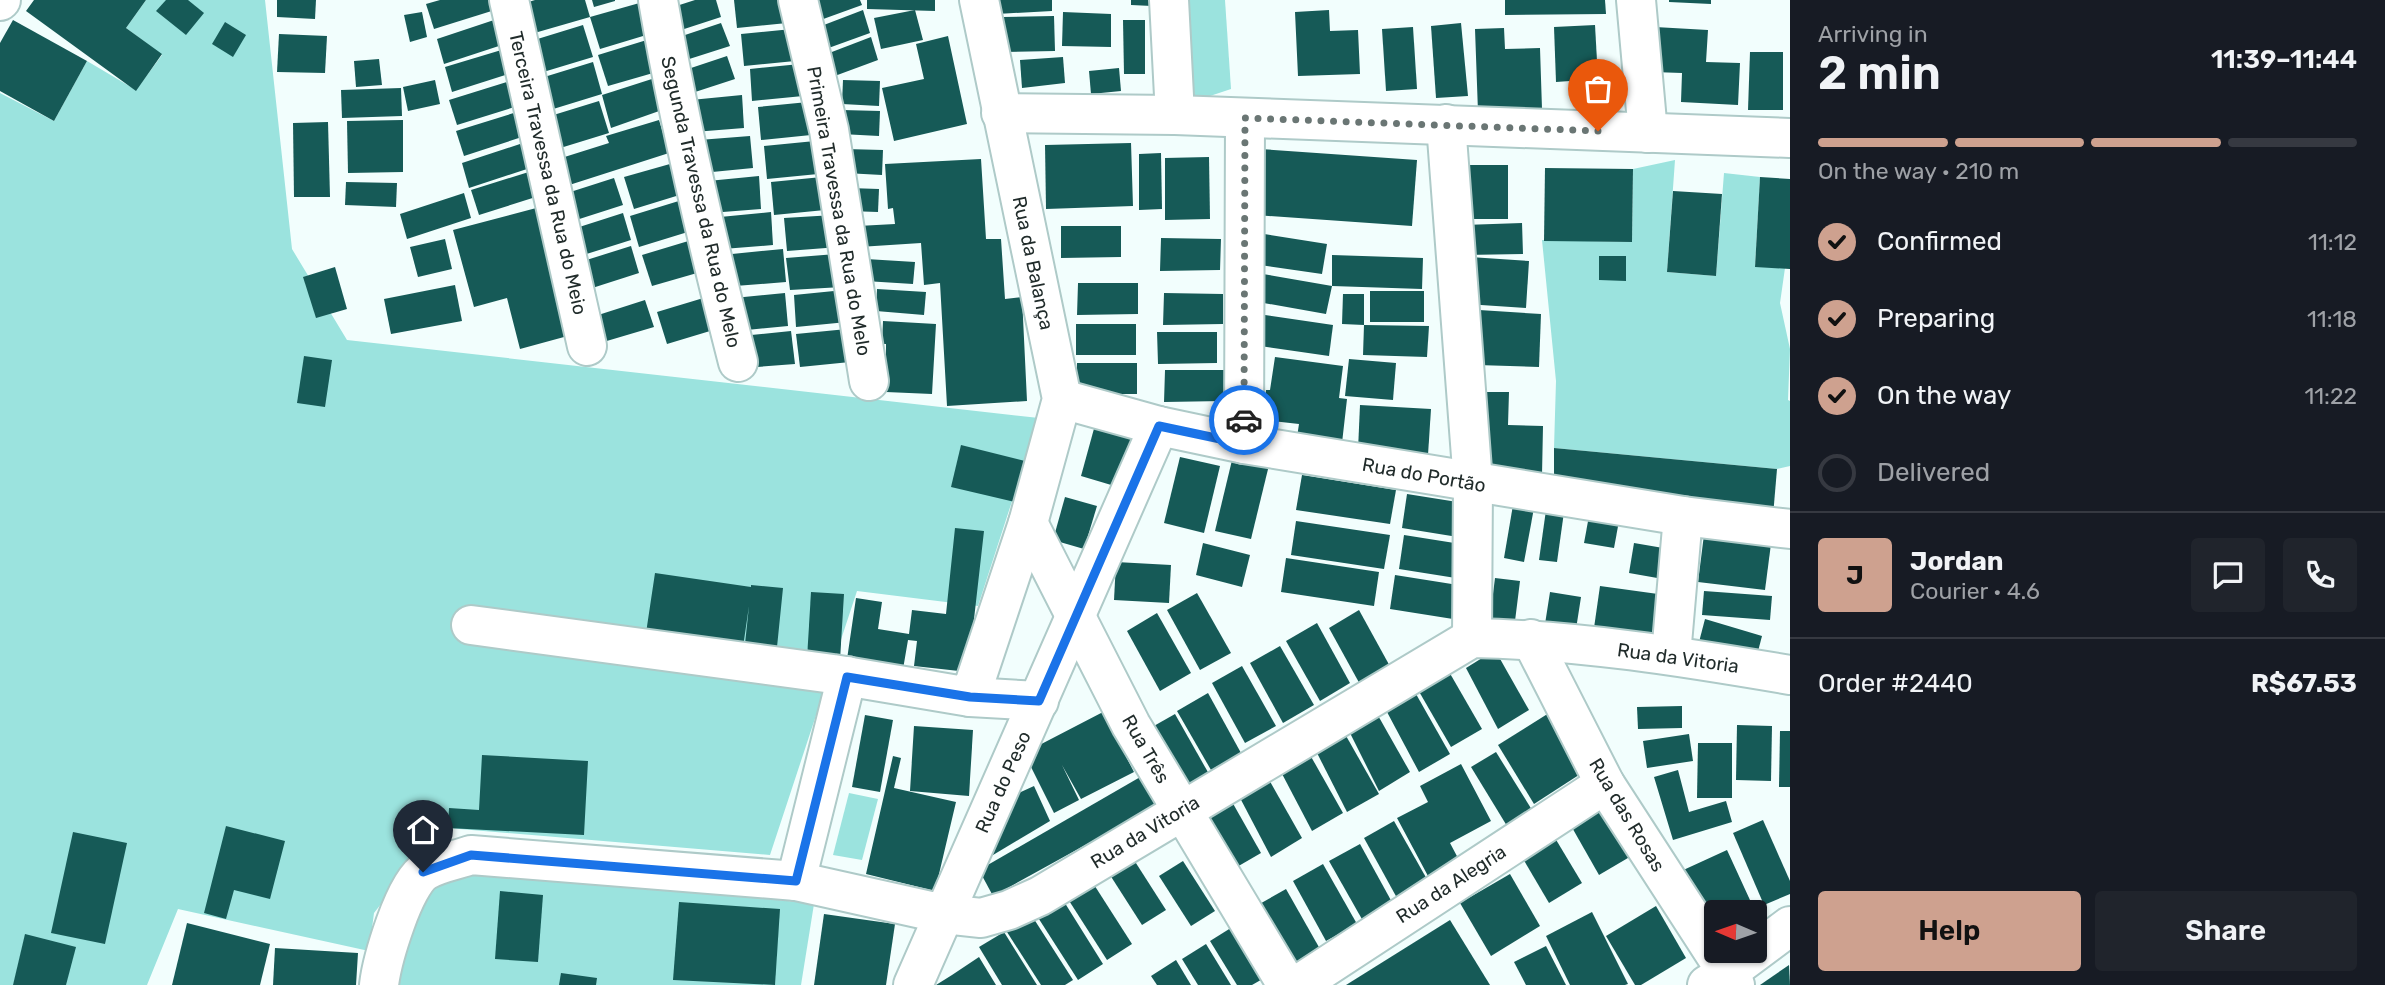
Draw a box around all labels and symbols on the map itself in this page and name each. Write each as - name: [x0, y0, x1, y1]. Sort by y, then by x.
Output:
- street label: Terceira Travessa da Rua do Meio: [504, 29, 592, 317]
- street label: Segunda Travessa da Rua do Melo: [656, 54, 746, 350]
- pin: [1568, 59, 1628, 131]
- street label: Primeira Travessa da Rua do Melo: [802, 64, 876, 358]
- street label: Rua da Balança: [1008, 194, 1058, 332]
- courier: [1209, 385, 1279, 455]
- street label: Rua do Portão: [1360, 453, 1488, 497]
- street label: Rua da Vitoria: [1616, 638, 1740, 678]
- street label: Rua Três: [1117, 711, 1175, 787]
- street label: Rua do Peso: [970, 727, 1036, 837]
- street label: Rua das Rosas: [1584, 754, 1670, 876]
- street label: Rua da Vitoria: [1087, 791, 1203, 873]
- pin: [393, 800, 453, 872]
- street label: Rua da Alegria: [1392, 840, 1510, 928]
- north arrow: [1704, 900, 1768, 962]

